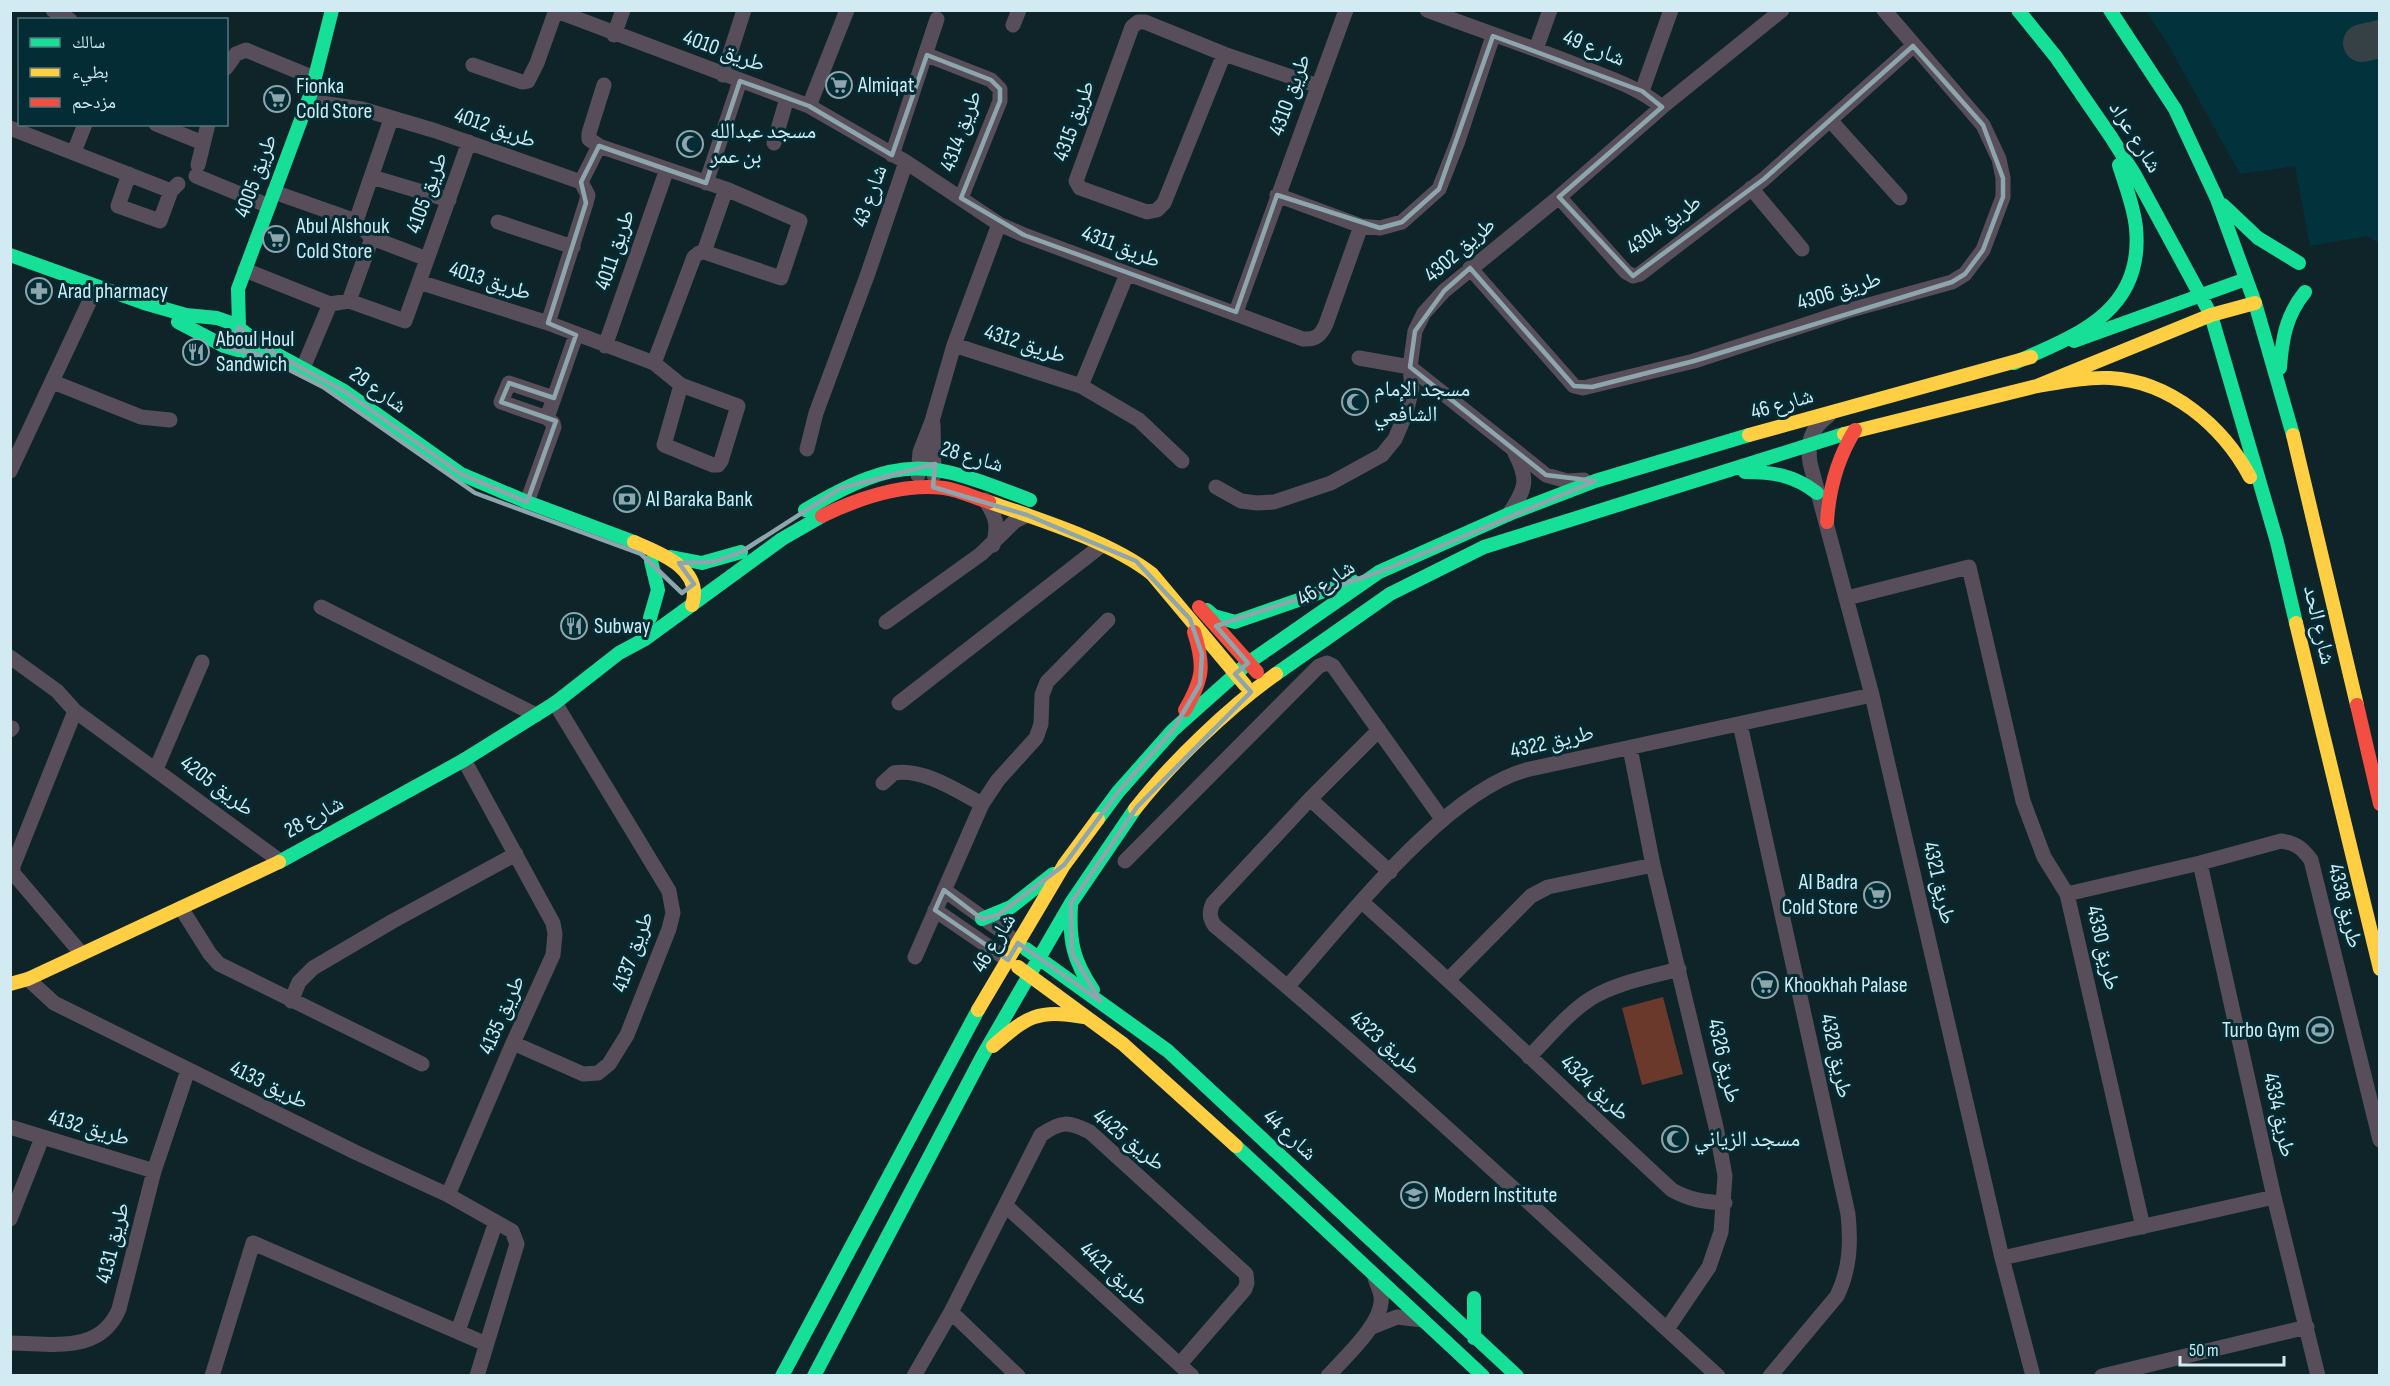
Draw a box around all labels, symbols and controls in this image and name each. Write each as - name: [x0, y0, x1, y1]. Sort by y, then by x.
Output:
- legend: [18, 18, 228, 126]
- street label: شارع 49: [1559, 23, 1629, 73]
- street label: طريق 4010: [679, 24, 769, 78]
- text: سالك: [72, 32, 105, 53]
- street label: طريق 4310: [1263, 51, 1317, 139]
- text: بطيء: [72, 62, 109, 87]
- supermarket icon: Almiqat: [824, 70, 854, 100]
- place label: Almiqat: [857, 72, 915, 99]
- place label: Fionka Cold Store: [296, 73, 372, 125]
- street label: طريق 4315: [1047, 77, 1101, 165]
- supermarket icon: Fionka Cold Store: [262, 84, 292, 114]
- street label: طريق 4314: [934, 87, 988, 175]
- text: مزدحم: [72, 92, 116, 114]
- street label: شارع عراد: [2102, 96, 2168, 178]
- street label: طريق 4012: [451, 101, 539, 155]
- place label: مسجد عبدالله بن عمر: [709, 118, 816, 170]
- mosque icon: مسجد عبدالله بن عمر: [675, 129, 705, 159]
- street label: طريق 4005: [229, 131, 283, 221]
- street label: طريق 4105: [400, 149, 454, 237]
- street label: شارع 43: [846, 161, 894, 231]
- street label: طريق 4304: [1621, 189, 1707, 261]
- street label: طريق 4011: [589, 206, 641, 294]
- street label: طريق 4302: [1419, 212, 1501, 288]
- place label: Abul Alshouk Cold Store: [295, 213, 390, 265]
- street label: طريق 4311: [1078, 220, 1164, 274]
- supermarket icon: Abul Alshouk Cold Store: [261, 224, 291, 254]
- street label: طريق 4013: [446, 255, 534, 307]
- street label: طريق 4306: [1794, 265, 1884, 317]
- pharmacy icon: Arad pharmacy: [24, 276, 54, 306]
- place label: Arad pharmacy: [57, 278, 169, 305]
- street label: طريق 4312: [981, 318, 1069, 370]
- place label: Aboul Houl Sandwich: [215, 326, 294, 378]
- restaurant icon: Aboul Houl Sandwich: [181, 337, 211, 367]
- street label: شارع 29: [344, 361, 412, 419]
- place label: مسجد الإمام الشافعي: [1374, 376, 1470, 430]
- street label: شارع 46: [1747, 382, 1817, 426]
- mosque icon: مسجد الإمام الشافعي: [1340, 387, 1370, 417]
- street label: شارع 28: [938, 435, 1006, 479]
- bank icon: Al Baraka Bank: [612, 484, 642, 514]
- place label: Al Baraka Bank: [645, 486, 753, 513]
- street label: شارع 46: [1292, 554, 1360, 612]
- street label: شارع الحد: [2297, 583, 2341, 667]
- restaurant icon: Subway: [559, 611, 589, 641]
- place label: Subway: [594, 613, 651, 640]
- street label: طريق 4322: [1507, 719, 1597, 765]
- street label: طريق 4205: [175, 749, 259, 823]
- street label: شارع 28: [279, 790, 349, 844]
- street label: طريق 4321: [1916, 839, 1962, 927]
- street label: طريق 4338: [2322, 861, 2368, 951]
- place label: Al Badra Cold Store: [1782, 869, 1858, 921]
- supermarket icon: Al Badra Cold Store: [1862, 880, 1892, 910]
- street label: طريق 4330: [2080, 903, 2126, 993]
- street label: طريق 4137: [606, 908, 660, 996]
- street label: شارع 46: [966, 909, 1022, 977]
- supermarket icon: Khookhah Palase: [1750, 970, 1780, 1000]
- street label: طريق 4135: [473, 971, 531, 1059]
- place label: Khookhah Palase: [1784, 972, 1908, 999]
- street label: طريق 4323: [1344, 1005, 1426, 1081]
- street label: طريق 4328: [1814, 1011, 1858, 1101]
- sports icon: Turbo Gym: [2305, 1015, 2335, 1045]
- street label: طريق 4326: [1701, 1016, 1747, 1106]
- place label: Turbo Gym: [2222, 1017, 2300, 1044]
- street label: طريق 4324: [1555, 1049, 1635, 1127]
- street label: طريق 4133: [225, 1054, 313, 1116]
- street label: طريق 4334: [2257, 1070, 2301, 1160]
- street label: طريق 4132: [45, 1103, 133, 1153]
- street label: طريق 4425: [1087, 1103, 1171, 1177]
- street label: شارع 44: [1257, 1103, 1323, 1167]
- mosque icon: مسجد الزياني: [1660, 1124, 1690, 1154]
- place label: مسجد الزياني: [1694, 1126, 1800, 1155]
- school or university icon: Modern Institute: [1399, 1180, 1429, 1210]
- place label: Modern Institute: [1434, 1182, 1557, 1209]
- street label: طريق 4131: [90, 1200, 136, 1286]
- street label: طريق 4421: [1074, 1236, 1154, 1312]
- scale bar: [2180, 1329, 2284, 1367]
- text: 50 m: [2189, 1340, 2219, 1361]

